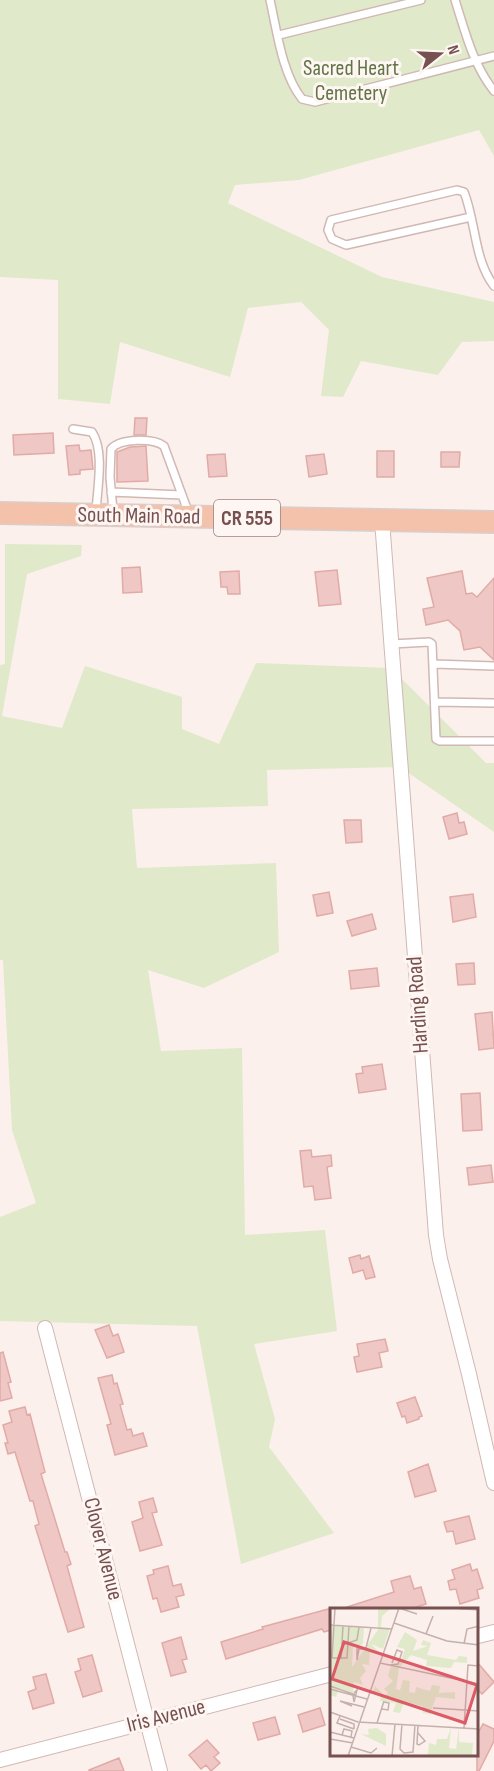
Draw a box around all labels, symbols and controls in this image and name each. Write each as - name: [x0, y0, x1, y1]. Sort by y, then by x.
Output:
- north arrow: [410, 24, 470, 84]
- text: N: [442, 43, 463, 57]
- park label: Sacred Heart Cemetery: [303, 55, 399, 107]
- road number: CR 555: [214, 500, 280, 536]
- street label: South Main Road: [77, 501, 201, 531]
- street label: Harding Road: [401, 956, 435, 1054]
- street label: Clover Avenue: [77, 1495, 129, 1603]
- inset map: [330, 1608, 479, 1756]
- street label: Iris Avenue: [124, 1693, 208, 1739]

